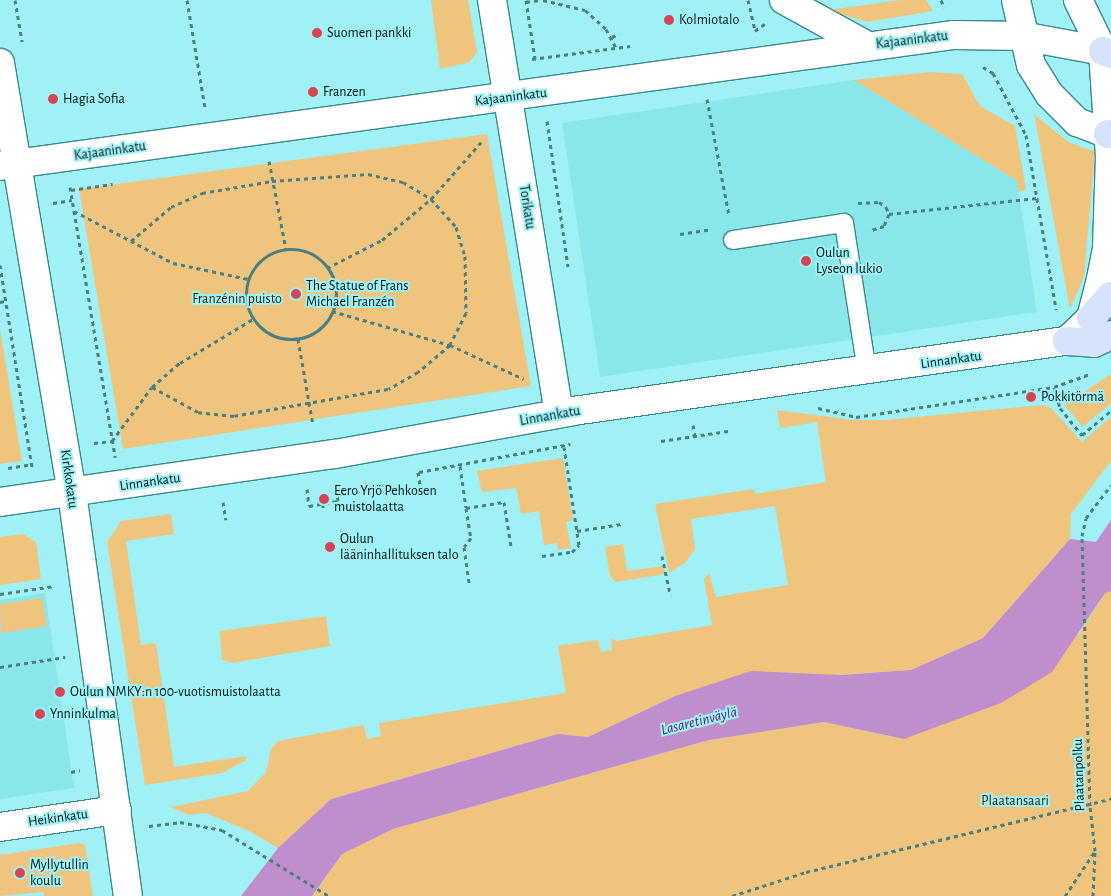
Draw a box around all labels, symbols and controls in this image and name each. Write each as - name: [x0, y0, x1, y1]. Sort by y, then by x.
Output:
- place label: Kolmiotalo: [679, 12, 739, 28]
- marker: Kolmiotalo: [663, 14, 675, 26]
- place label: Suomen pankki: [327, 25, 411, 41]
- marker: Suomen pankki: [311, 27, 323, 39]
- street label: Kajaaninkatu: [875, 27, 949, 53]
- place label: Franzen: [323, 84, 366, 100]
- street label: Kajaaninkatu: [474, 84, 548, 110]
- marker: Franzen: [307, 86, 319, 98]
- place label: Hagia Sofia: [63, 91, 125, 107]
- marker: Hagia Sofia: [47, 93, 59, 105]
- street label: Kajaaninkatu: [73, 138, 147, 164]
- street label: Torikatu: [515, 184, 539, 230]
- place label: Oulun Lyseon lukio: [816, 245, 883, 278]
- marker: Oulun Lyseon lukio: [800, 255, 812, 267]
- place label: The Statue of Frans Michael Franzén: [306, 278, 408, 310]
- marker: The Statue of Frans Michael Franzén: [290, 288, 302, 300]
- park label: Franzénin puisto: [192, 291, 282, 307]
- street label: Linnankatu: [920, 347, 982, 373]
- place label: Pokkitörmä: [1041, 389, 1104, 405]
- marker: Pokkitörmä: [1025, 391, 1037, 403]
- street label: Linnankatu: [518, 402, 582, 430]
- street label: Kirkkokatu: [57, 449, 81, 509]
- street label: Linnankatu: [119, 469, 181, 495]
- place label: Eero Yrjö Pehkosen muistolaatta: [334, 483, 437, 516]
- marker: Eero Yrjö Pehkosen muistolaatta: [318, 493, 330, 505]
- place label: Oulun lääninhallituksen talo: [340, 531, 459, 564]
- marker: Oulun lääninhallituksen talo: [324, 541, 336, 553]
- place label: Oulun NMKY:n 100-vuotismuistolaatta: [70, 684, 281, 700]
- marker: Oulun NMKY:n 100-vuotismuistolaatta: [54, 686, 66, 698]
- water label: Lasaretinväylä: [659, 703, 739, 739]
- place label: Ynninkulma: [50, 706, 116, 722]
- marker: Ynninkulma: [34, 708, 46, 720]
- street label: Plaatanpolku: [1069, 738, 1089, 812]
- park label: Plaatansaari: [981, 793, 1049, 809]
- street label: Heikinkatu: [27, 805, 89, 831]
- place label: Myllytullin koulu: [30, 857, 89, 890]
- marker: Myllytullin koulu: [14, 867, 26, 879]

